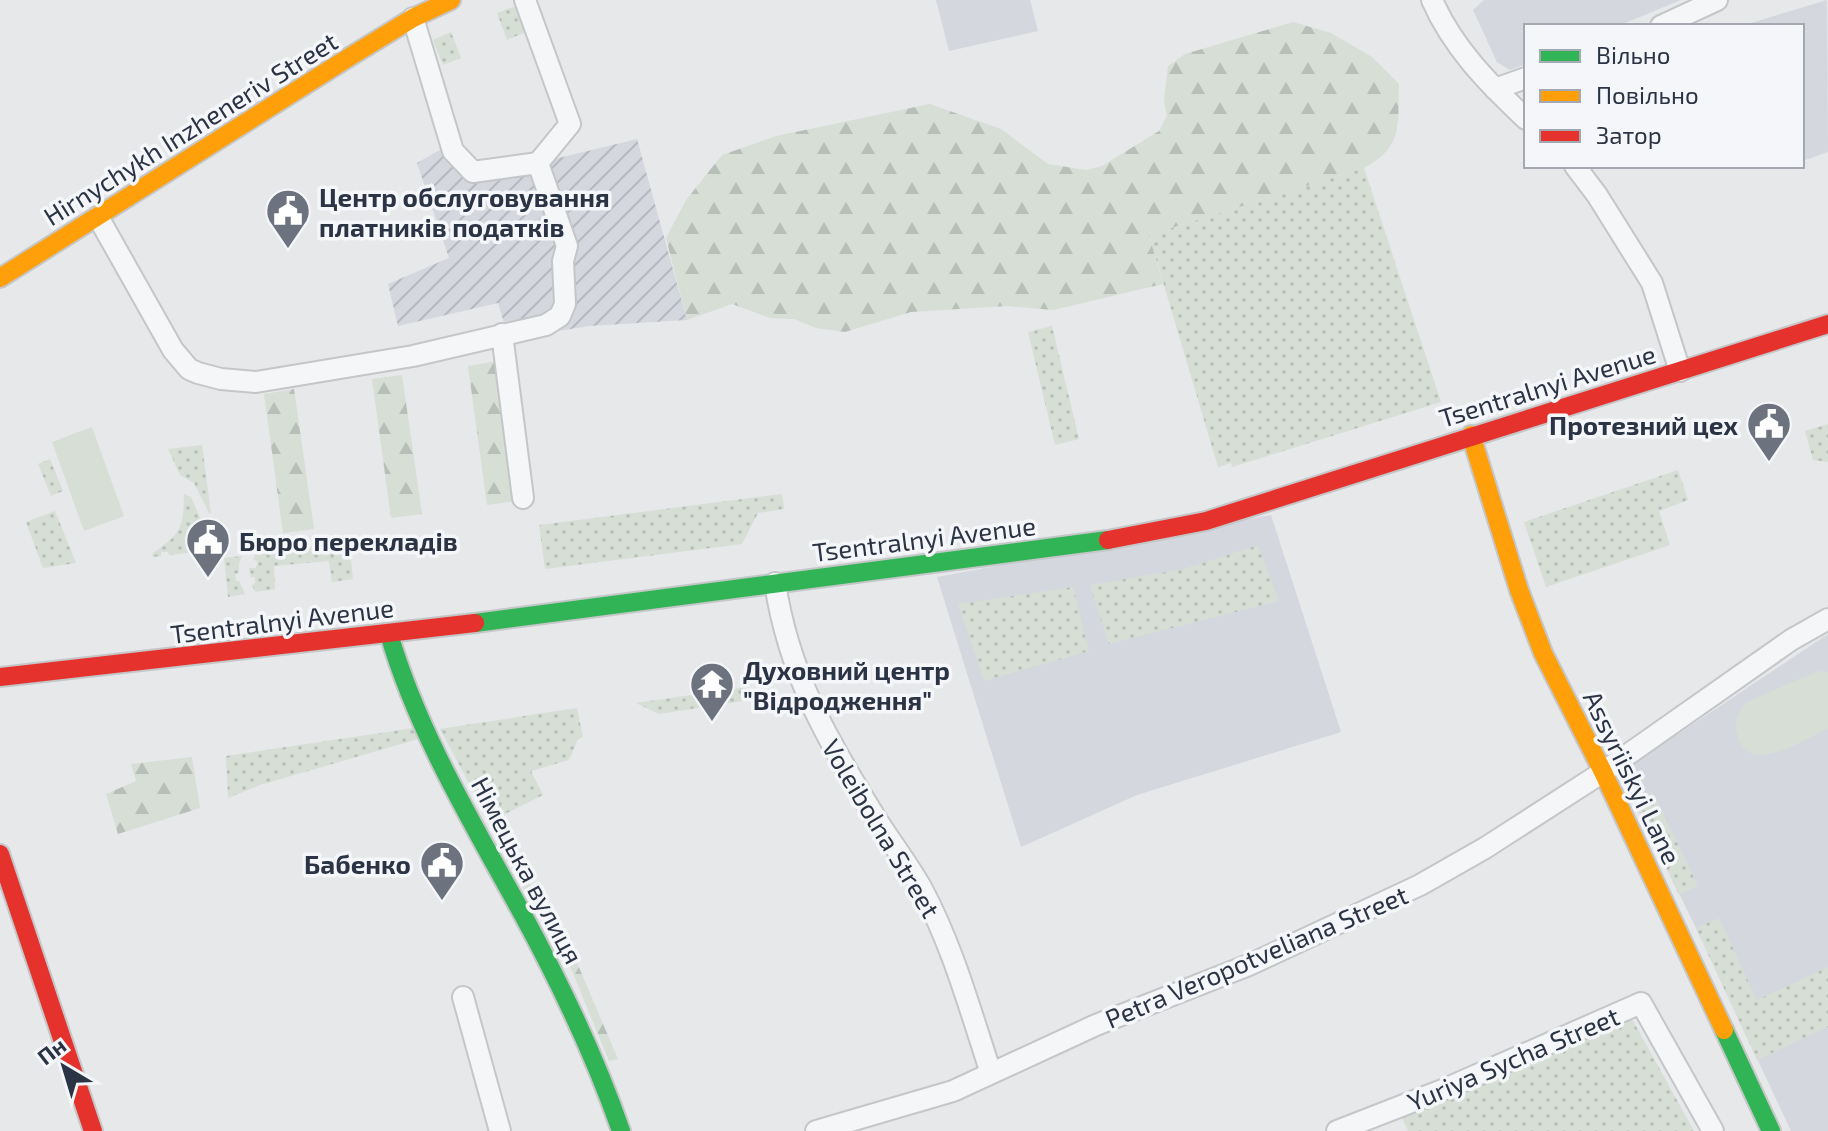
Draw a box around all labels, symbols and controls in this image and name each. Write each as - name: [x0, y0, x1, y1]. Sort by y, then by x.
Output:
- legend: [1524, 24, 1804, 168]
- street label: Hirnychykh Inzheneriv Street: [38, 25, 343, 231]
- text: Вільно: [1596, 40, 1670, 69]
- text: Повільно: [1596, 80, 1699, 109]
- text: Затор: [1596, 120, 1662, 149]
- place label: Центр обслуговування платників податків: [319, 181, 610, 242]
- public building icon: Центр обслуговування платників податків: [264, 187, 312, 250]
- street label: Tsentralnyi Avenue: [1435, 337, 1659, 433]
- public building icon: Протезний цех: [1745, 400, 1793, 463]
- place label: Протезний цех: [1549, 409, 1738, 440]
- street label: Tsentralnyi Avenue: [811, 509, 1037, 567]
- public building icon: Бюро перекладів: [184, 516, 232, 579]
- place label: Бюро перекладів: [239, 525, 458, 556]
- street label: Tsentralnyi Avenue: [169, 591, 395, 649]
- place label: Духовний центр "Відродження": [743, 654, 950, 715]
- temple icon: Духовний центр "Відродження": [688, 660, 736, 723]
- street label: Assyriiskyi Lane: [1578, 685, 1688, 869]
- street label: Voleibolna Street: [817, 733, 947, 923]
- street label: Німецька вулиця: [465, 771, 590, 969]
- public building icon: Бабенко: [418, 839, 466, 902]
- place label: Бабенко: [304, 848, 411, 879]
- street label: Petra Veropotveliana Street: [1100, 878, 1412, 1034]
- street label: Yuriya Sycha Street: [1403, 999, 1624, 1117]
- north arrow: [24, 1027, 104, 1107]
- text: Пн: [32, 1031, 70, 1069]

